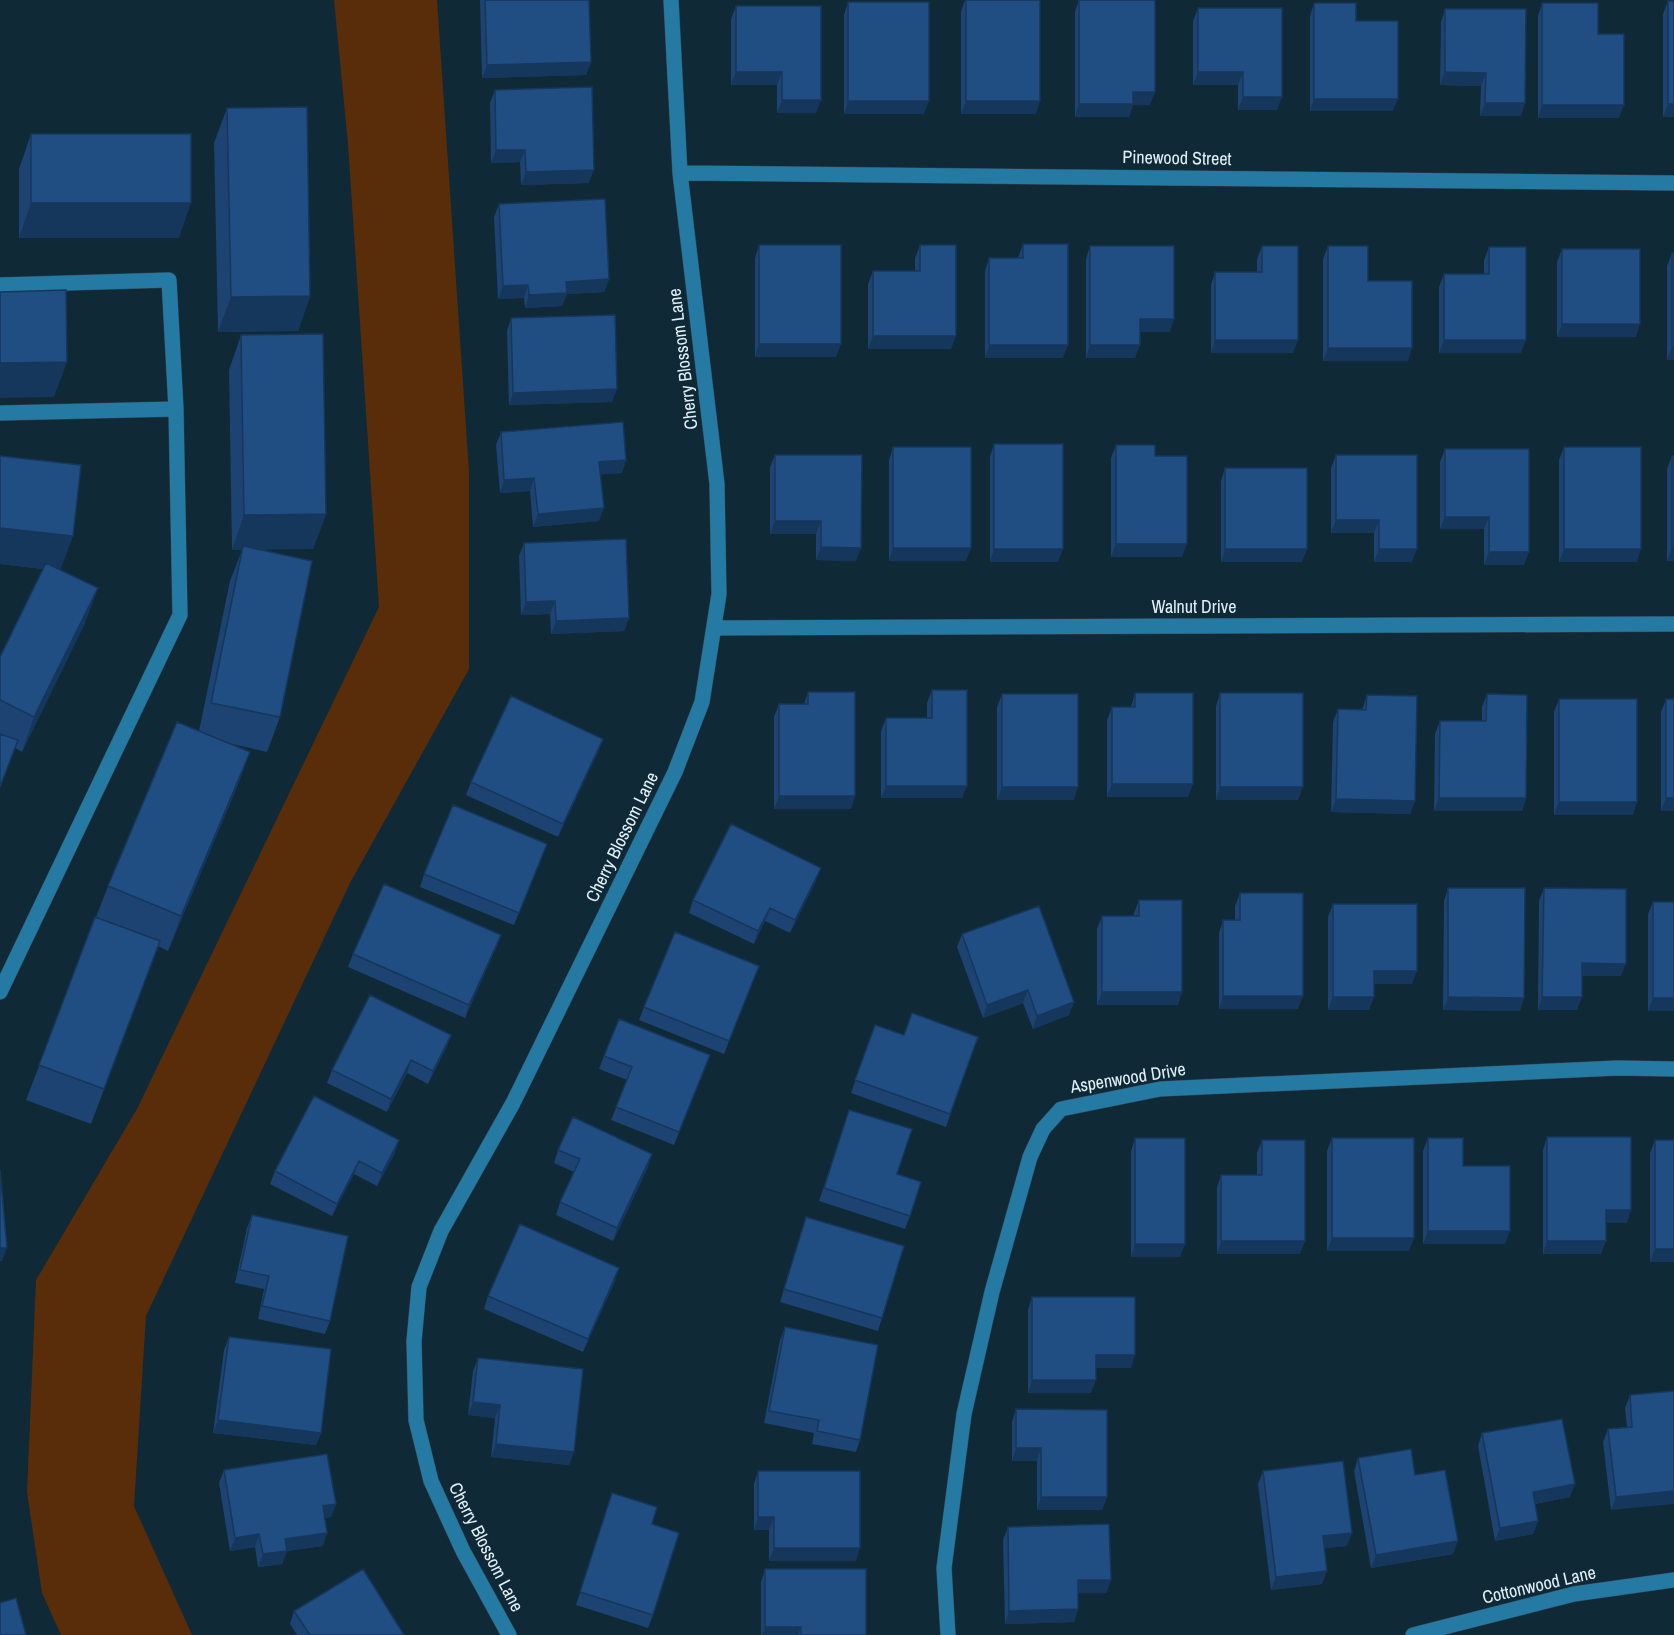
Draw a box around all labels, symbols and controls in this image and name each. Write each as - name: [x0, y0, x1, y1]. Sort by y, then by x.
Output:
- street label: Pinewood Street: [1122, 144, 1232, 171]
- street label: Cherry Blossom Lane: [661, 287, 704, 431]
- street label: Walnut Drive: [1152, 594, 1236, 619]
- street label: Cherry Blossom Lane: [579, 768, 664, 906]
- street label: Aspenwood Drive: [1067, 1056, 1187, 1099]
- street label: Cherry Blossom Lane: [443, 1478, 530, 1616]
- street label: Cottonwood Lane: [1480, 1559, 1598, 1610]

